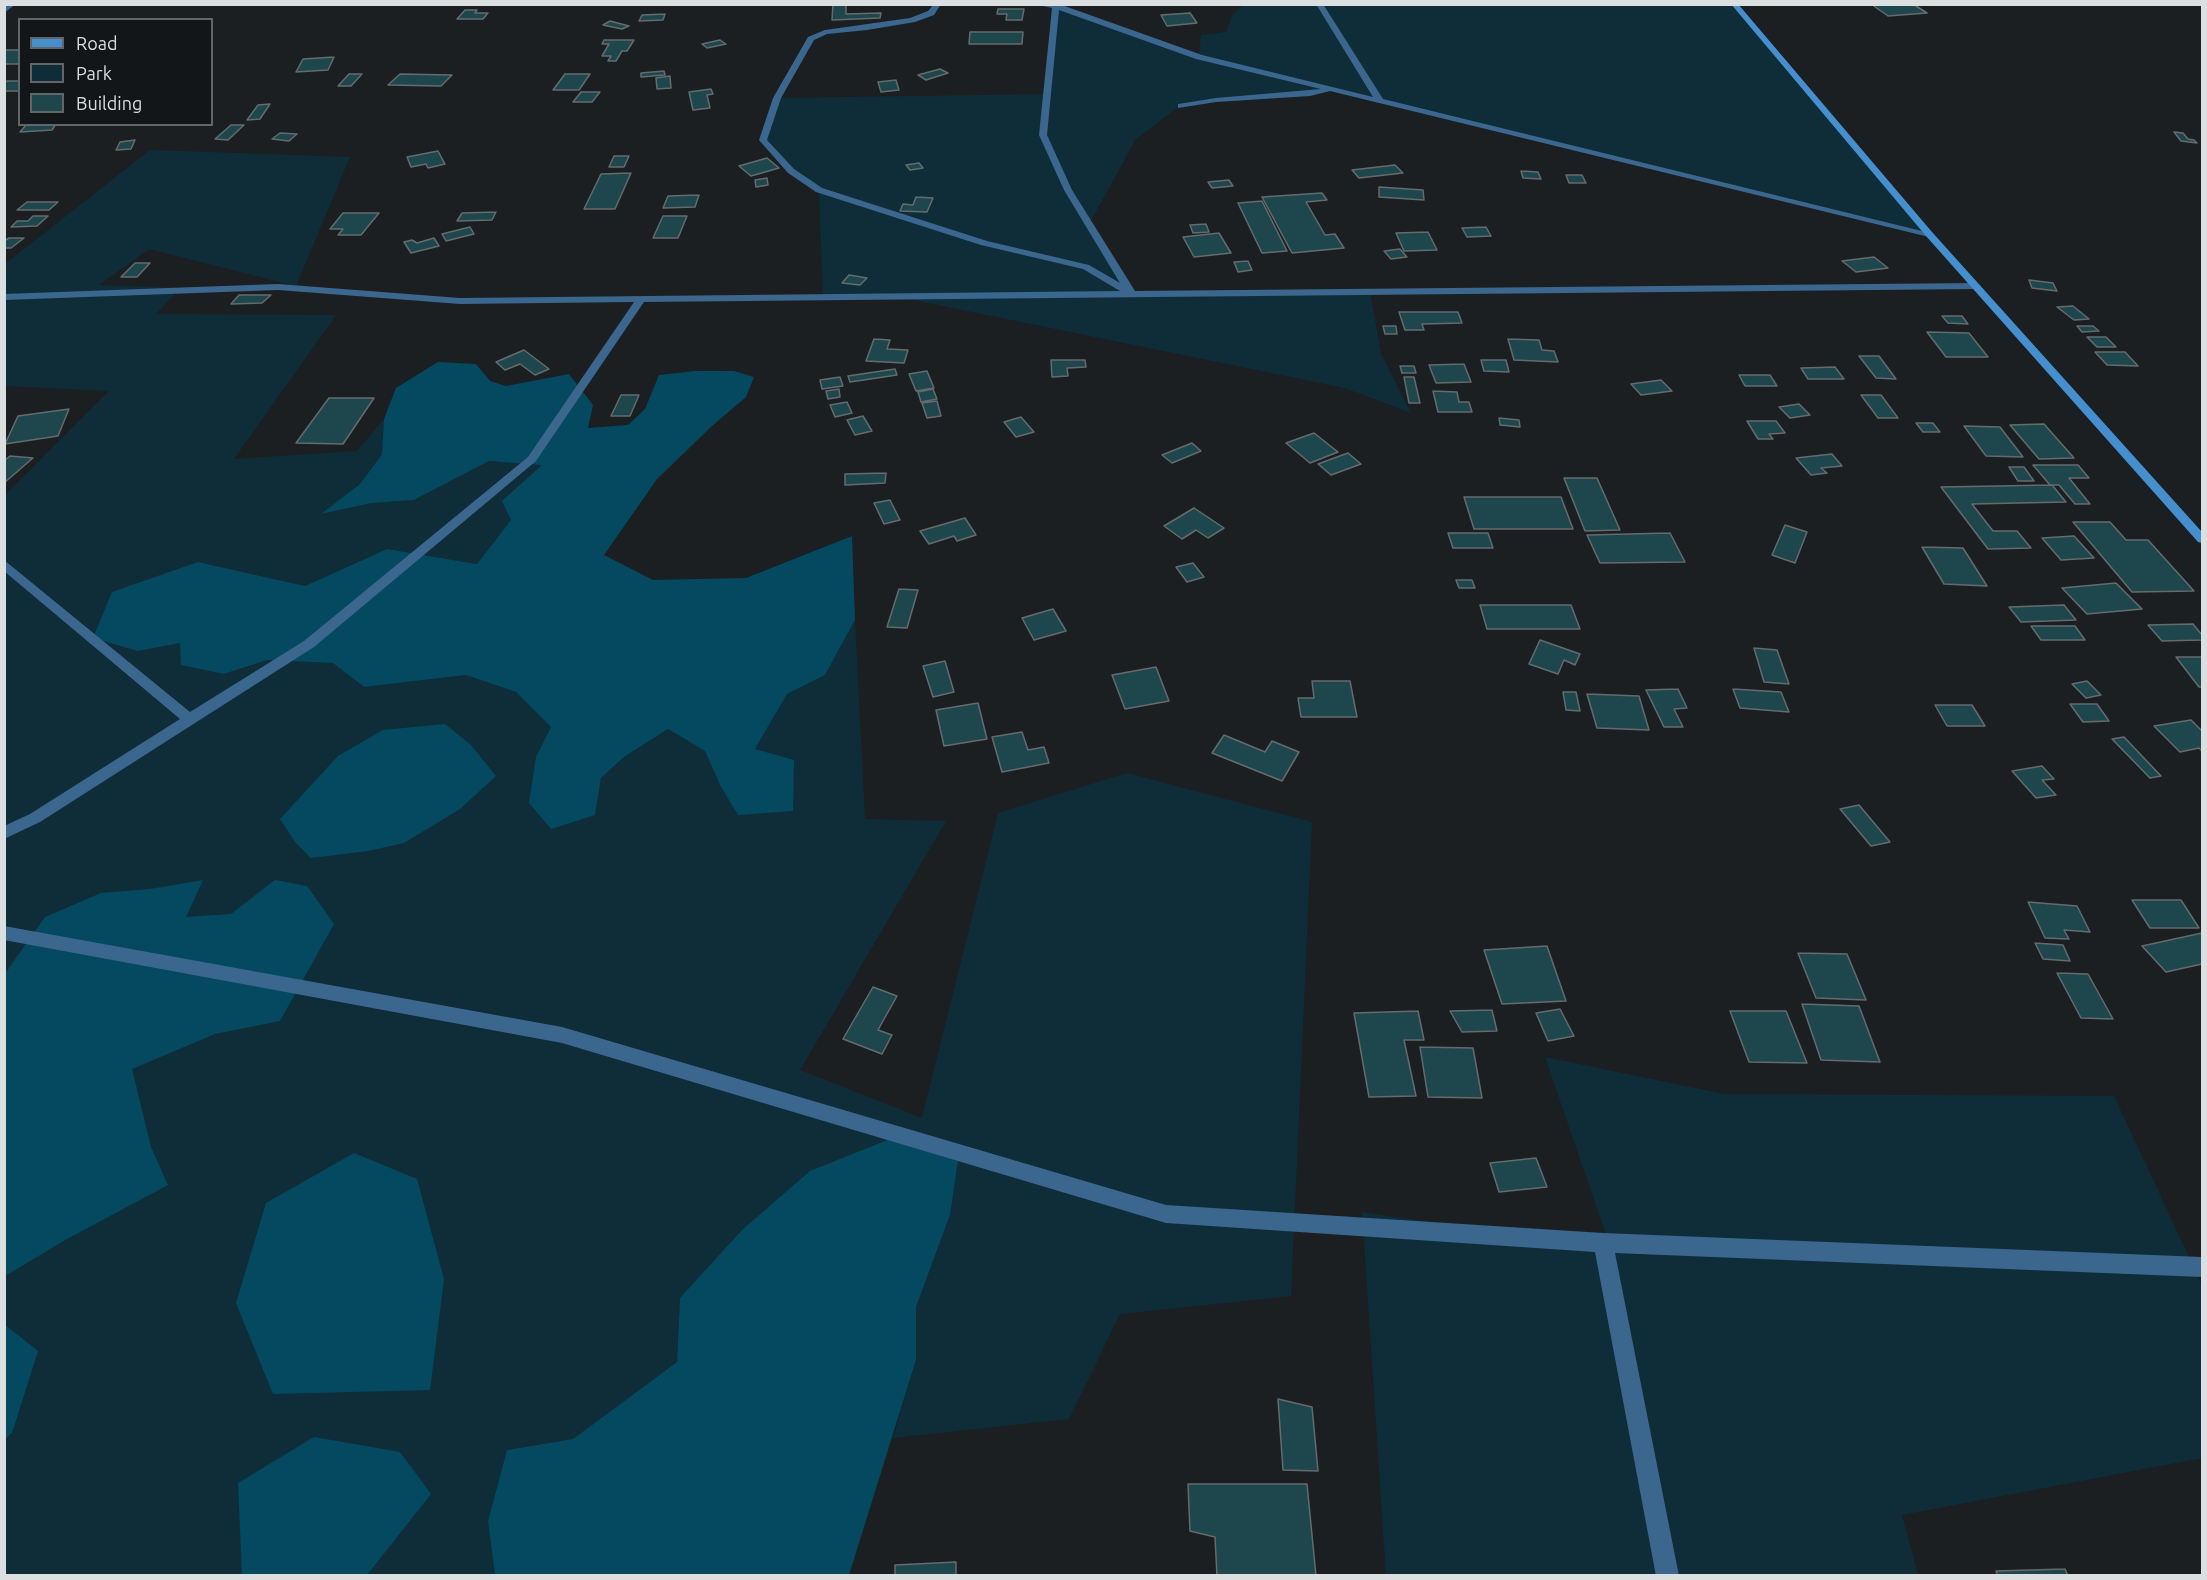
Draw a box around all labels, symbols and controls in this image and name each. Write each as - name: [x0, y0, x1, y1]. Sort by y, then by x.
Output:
- legend: [18, 18, 213, 126]
- text: Road: [76, 33, 118, 53]
- text: Park: [76, 63, 112, 83]
- text: Building: [76, 93, 142, 113]

